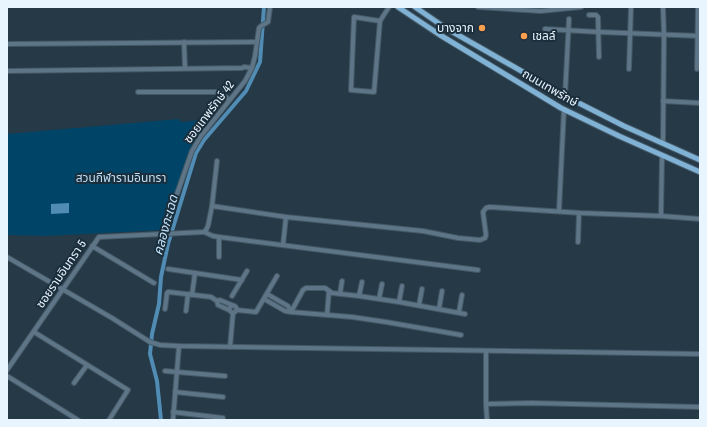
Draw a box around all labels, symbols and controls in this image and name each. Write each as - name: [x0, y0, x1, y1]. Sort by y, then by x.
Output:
- place label: บางจาก: [437, 20, 474, 36]
- marker: บางจาก: [477, 23, 487, 33]
- place label: เชลล์: [532, 28, 556, 44]
- marker: เชลล์: [519, 31, 529, 41]
- street label: ถนนเทพรักษ์: [519, 66, 581, 111]
- street label: ซอยเทพรักษ์ 42: [180, 78, 238, 146]
- park label: สวนกีฬารามอินทรา: [76, 170, 166, 186]
- water label: คลองกะเฉด: [149, 192, 182, 257]
- street label: ซอยรามอินทรา 5: [32, 236, 90, 311]

